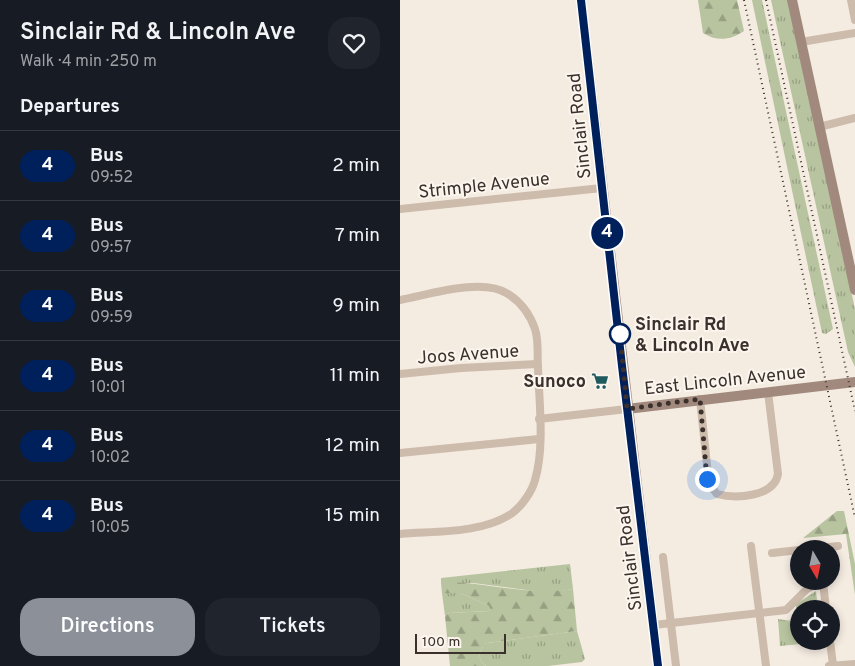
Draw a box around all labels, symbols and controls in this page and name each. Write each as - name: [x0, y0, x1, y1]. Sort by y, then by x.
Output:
- button: heart: [328, 17, 380, 69]
- text: Sinclair Rd & Lincoln Ave: [20, 18, 296, 48]
- text: Walk · 4 min · 250 m: [20, 52, 157, 72]
- street label: Sinclair Road: [563, 72, 597, 180]
- text: Departures: [20, 95, 120, 119]
- text: Bus: [90, 144, 124, 168]
- text: 4: [42, 154, 53, 177]
- text: 2 min: [332, 154, 380, 178]
- text: 09:52: [90, 168, 133, 188]
- street label: Strimple Avenue: [417, 168, 551, 205]
- text: Bus: [90, 214, 124, 238]
- line badge: 4: [591, 217, 623, 249]
- text: 4: [601, 221, 613, 244]
- text: 4: [42, 224, 53, 247]
- text: 7 min: [335, 224, 380, 248]
- text: 09:57: [90, 238, 132, 258]
- text: Bus: [90, 284, 124, 308]
- text: 4: [42, 294, 53, 317]
- text: 9 min: [333, 294, 380, 318]
- text: 09:59: [90, 308, 133, 328]
- place label: Sinclair Rd & Lincoln Ave: [635, 314, 750, 358]
- marker: Sinclair Rd & Lincoln Ave: [609, 323, 631, 345]
- street label: Joos Avenue: [416, 340, 520, 371]
- text: Bus: [90, 354, 124, 378]
- street label: East Lincoln Avenue: [643, 362, 807, 401]
- text: 4: [42, 364, 53, 387]
- text: 11 min: [330, 364, 380, 388]
- place label: Sunoco: [523, 371, 586, 394]
- supermarket icon: Sunoco: [590, 371, 610, 391]
- text: 10:01: [90, 378, 126, 398]
- text: Bus: [90, 424, 124, 448]
- text: 4: [42, 434, 53, 457]
- text: 12 min: [325, 434, 380, 458]
- text: 10:02: [90, 448, 130, 468]
- your location: [695, 467, 720, 492]
- text: Bus: [90, 494, 124, 518]
- text: 4: [42, 504, 53, 527]
- text: 15 min: [325, 504, 380, 528]
- street label: Sinclair Road: [613, 504, 648, 612]
- text: 10:05: [90, 518, 130, 538]
- north arrow: [790, 540, 840, 590]
- map controls: [790, 540, 840, 650]
- button: Directions: [20, 598, 195, 656]
- button: Tickets: [205, 598, 380, 656]
- button: locate: [790, 600, 840, 650]
- scale bar: [415, 631, 506, 654]
- text: 100 m: [422, 634, 460, 651]

